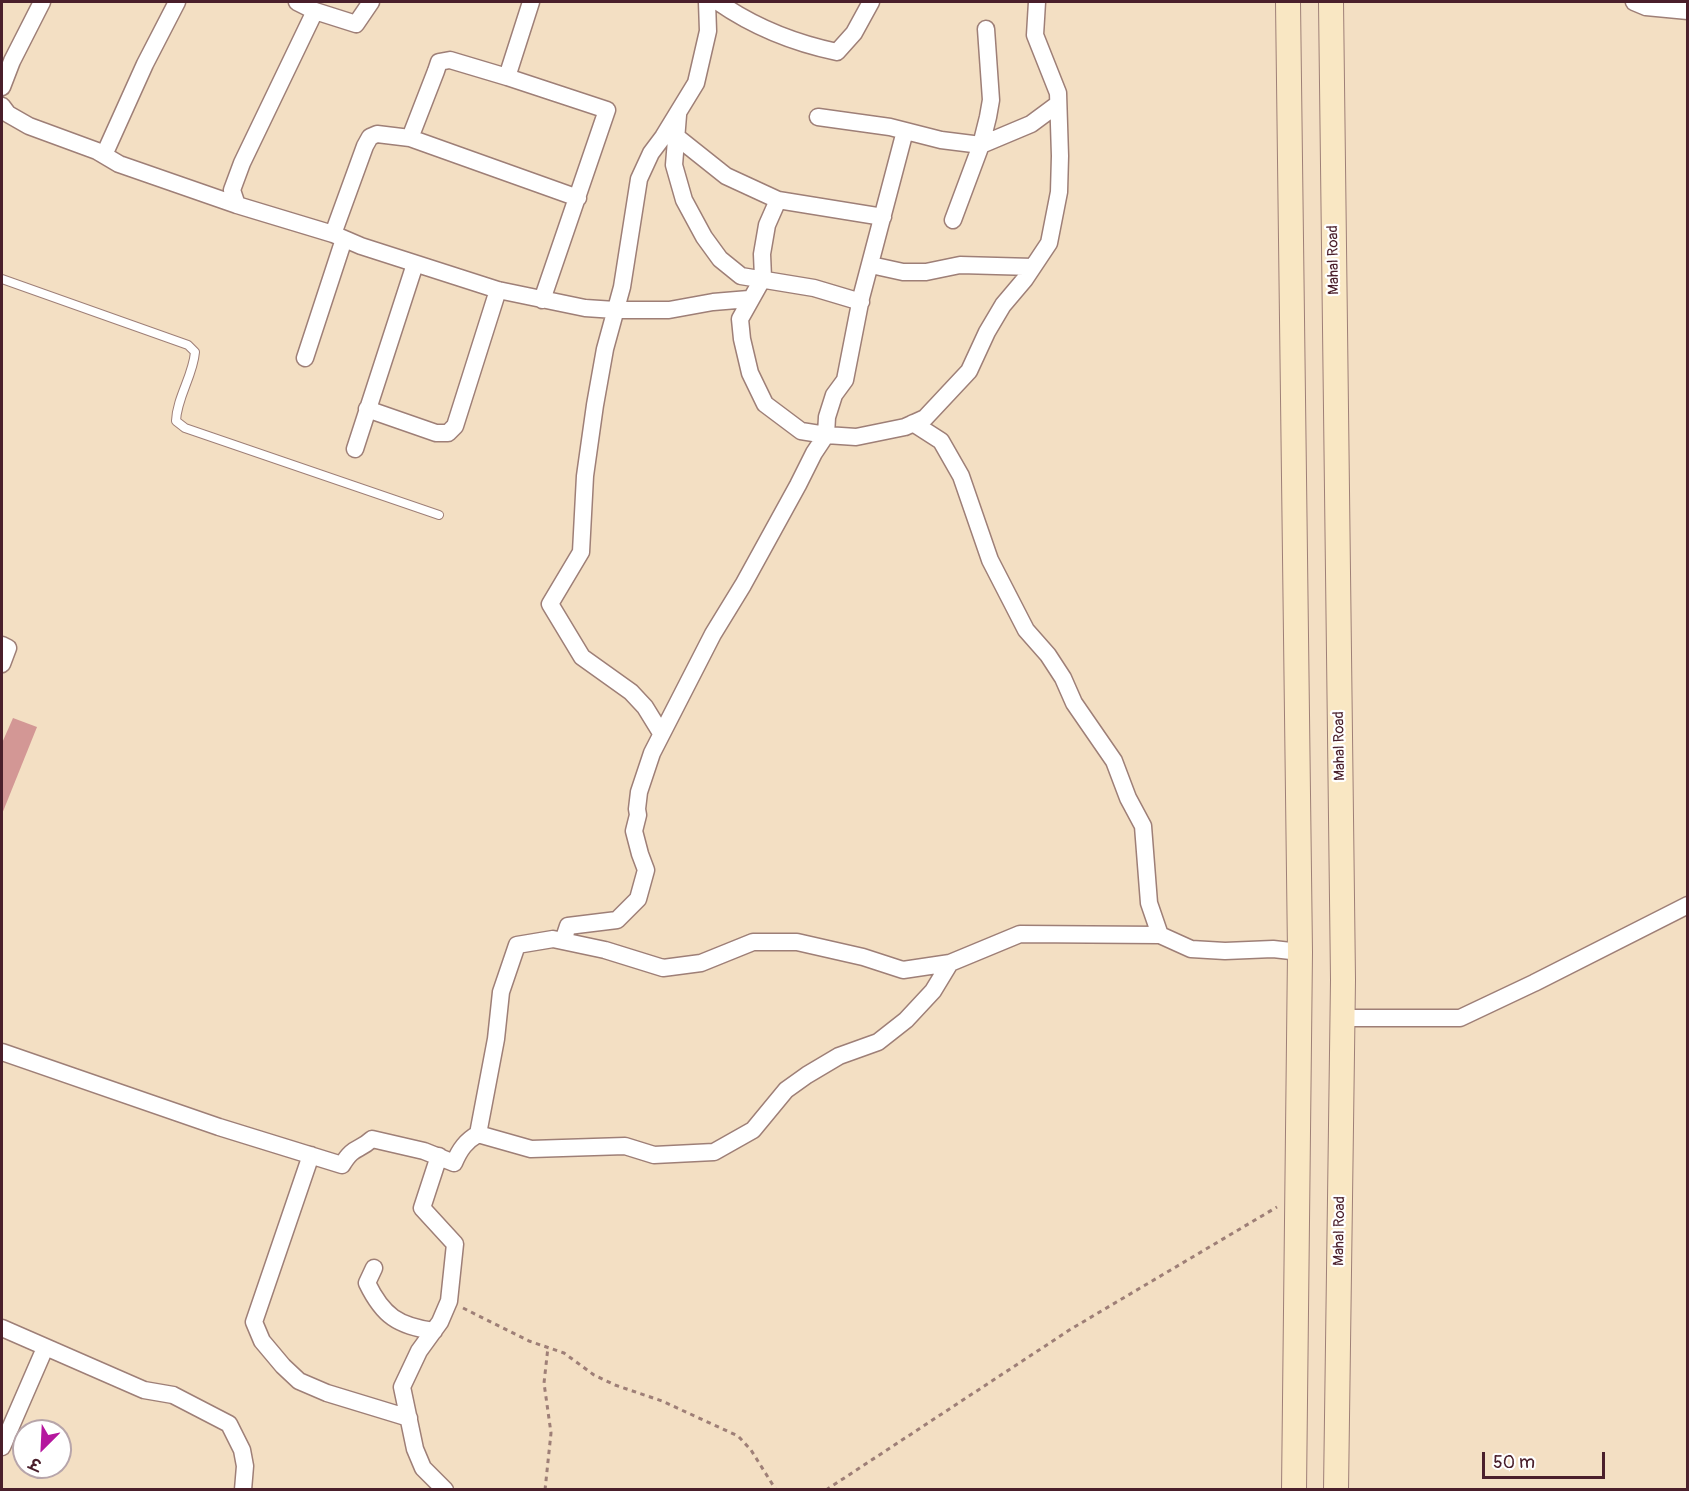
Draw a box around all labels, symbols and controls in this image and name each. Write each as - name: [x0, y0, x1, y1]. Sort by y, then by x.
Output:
- street label: Mahal Road: [1324, 225, 1344, 295]
- street label: Mahal Road: [1330, 711, 1350, 781]
- street label: Mahal Road: [1330, 1196, 1350, 1266]
- north arrow: [12, 1419, 72, 1479]
- scale bar: [1485, 1440, 1608, 1478]
- text: 50 m: [1493, 1451, 1535, 1474]
- text: उ: [27, 1452, 44, 1475]

